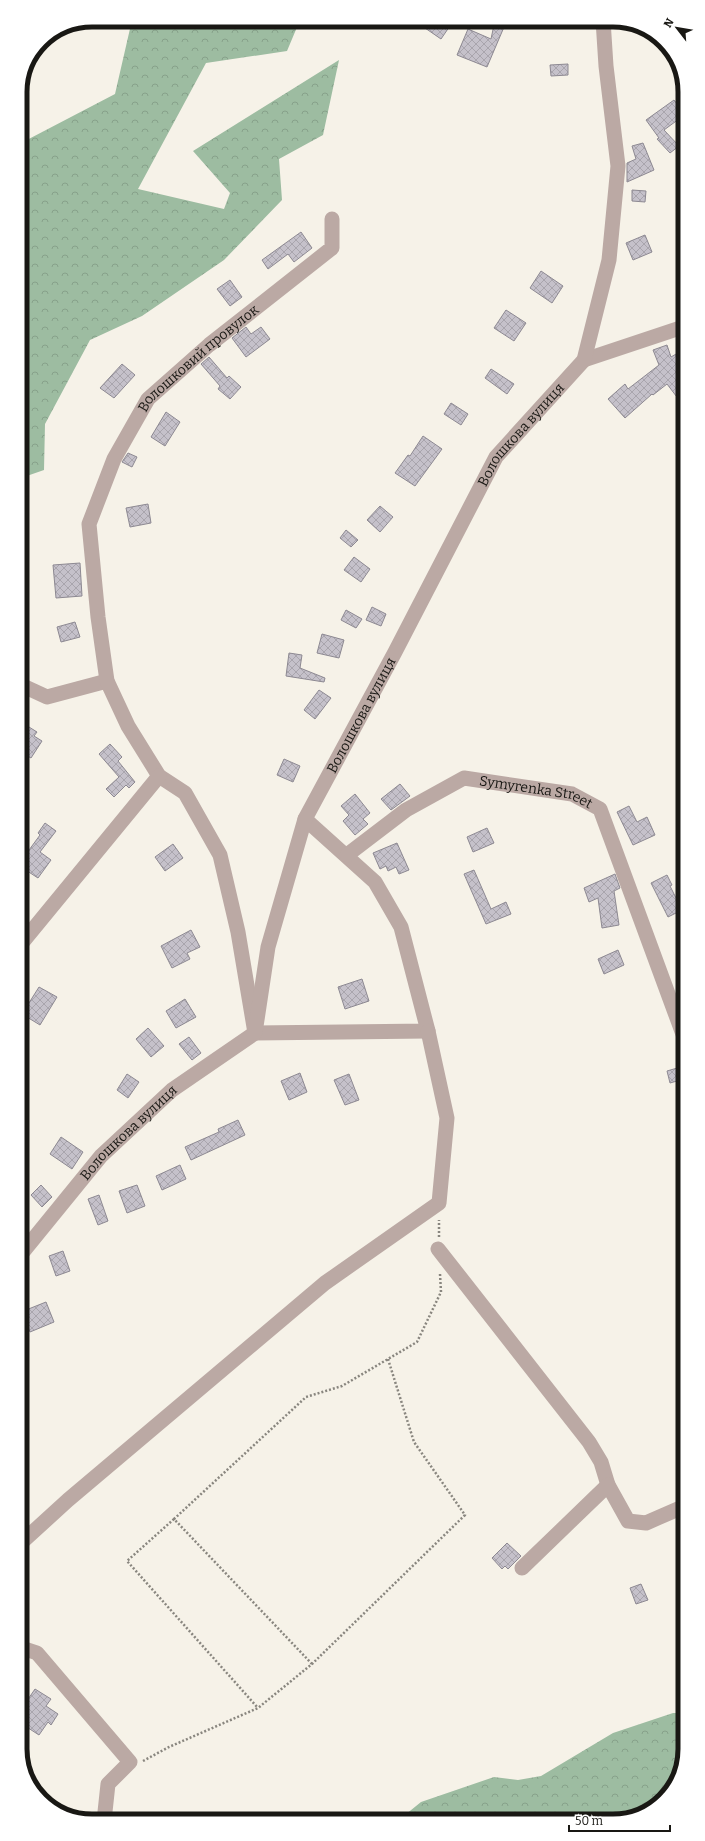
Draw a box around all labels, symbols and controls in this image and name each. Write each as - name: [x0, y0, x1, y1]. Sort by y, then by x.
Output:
- north arrow: [657, 8, 697, 48]
- text: N: [661, 16, 677, 30]
- street label: Волошковий провулок: [135, 301, 263, 415]
- street label: Волошкова вулиця: [474, 379, 568, 489]
- street label: Волошкова вулиця: [323, 654, 400, 776]
- street label: Symyrenka Street: [478, 772, 595, 812]
- street label: Волошкова вулиця: [77, 1082, 181, 1184]
- scale bar: [569, 1807, 670, 1833]
- text: 50 m: [575, 1814, 604, 1828]

